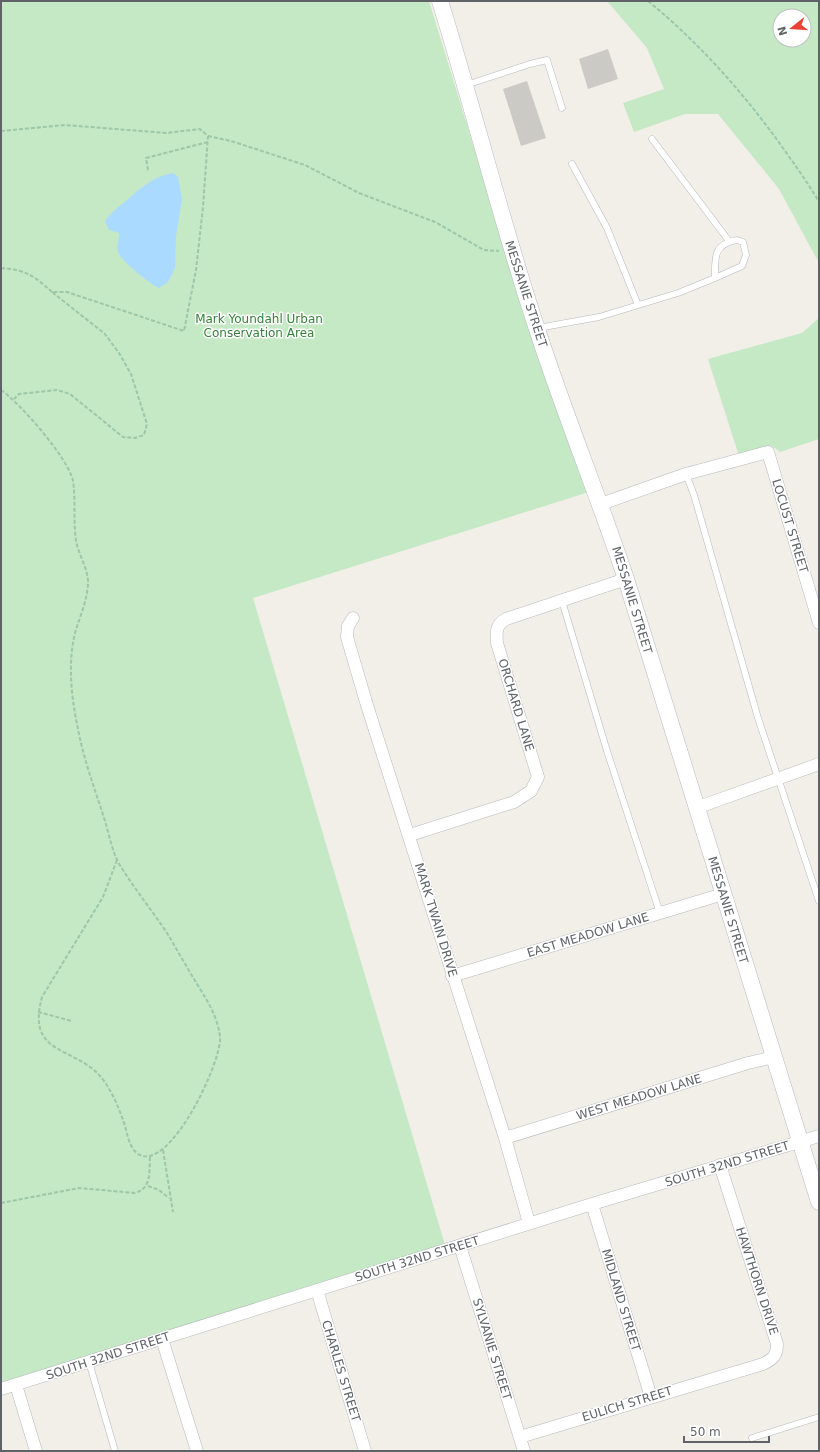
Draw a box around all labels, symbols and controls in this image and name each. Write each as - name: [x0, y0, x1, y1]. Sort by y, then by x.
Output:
- north arrow: [772, 8, 812, 48]
- text: N: [775, 24, 790, 37]
- street label: MESSANIE STREET: [502, 239, 550, 350]
- park label: Mark Youndahl Urban Conservation Area: [195, 312, 323, 340]
- street label: LOCUST STREET: [769, 477, 811, 575]
- street label: MESSANIE STREET: [609, 545, 655, 656]
- street label: ORCHARD LANE: [495, 657, 537, 753]
- street label: MESSANIE STREET: [705, 855, 751, 966]
- street label: MARK TWAIN DRIVE: [412, 861, 460, 979]
- street label: EAST MEADOW LANE: [525, 910, 651, 960]
- street label: WEST MEADOW LANE: [575, 1071, 703, 1123]
- street label: SOUTH 32ND STREET: [663, 1138, 791, 1190]
- street label: HAWTHORN DRIVE: [733, 1225, 781, 1337]
- street label: SOUTH 32ND STREET: [353, 1233, 481, 1285]
- street label: MIDLAND STREET: [599, 1247, 643, 1353]
- street label: SYLVANIE STREET: [470, 1296, 514, 1402]
- street label: CHARLES STREET: [319, 1319, 363, 1424]
- street label: SOUTH 32ND STREET: [44, 1329, 172, 1383]
- street label: EULICH STREET: [580, 1383, 674, 1424]
- scale bar: [684, 1418, 769, 1444]
- text: 50 m: [690, 1425, 721, 1439]

